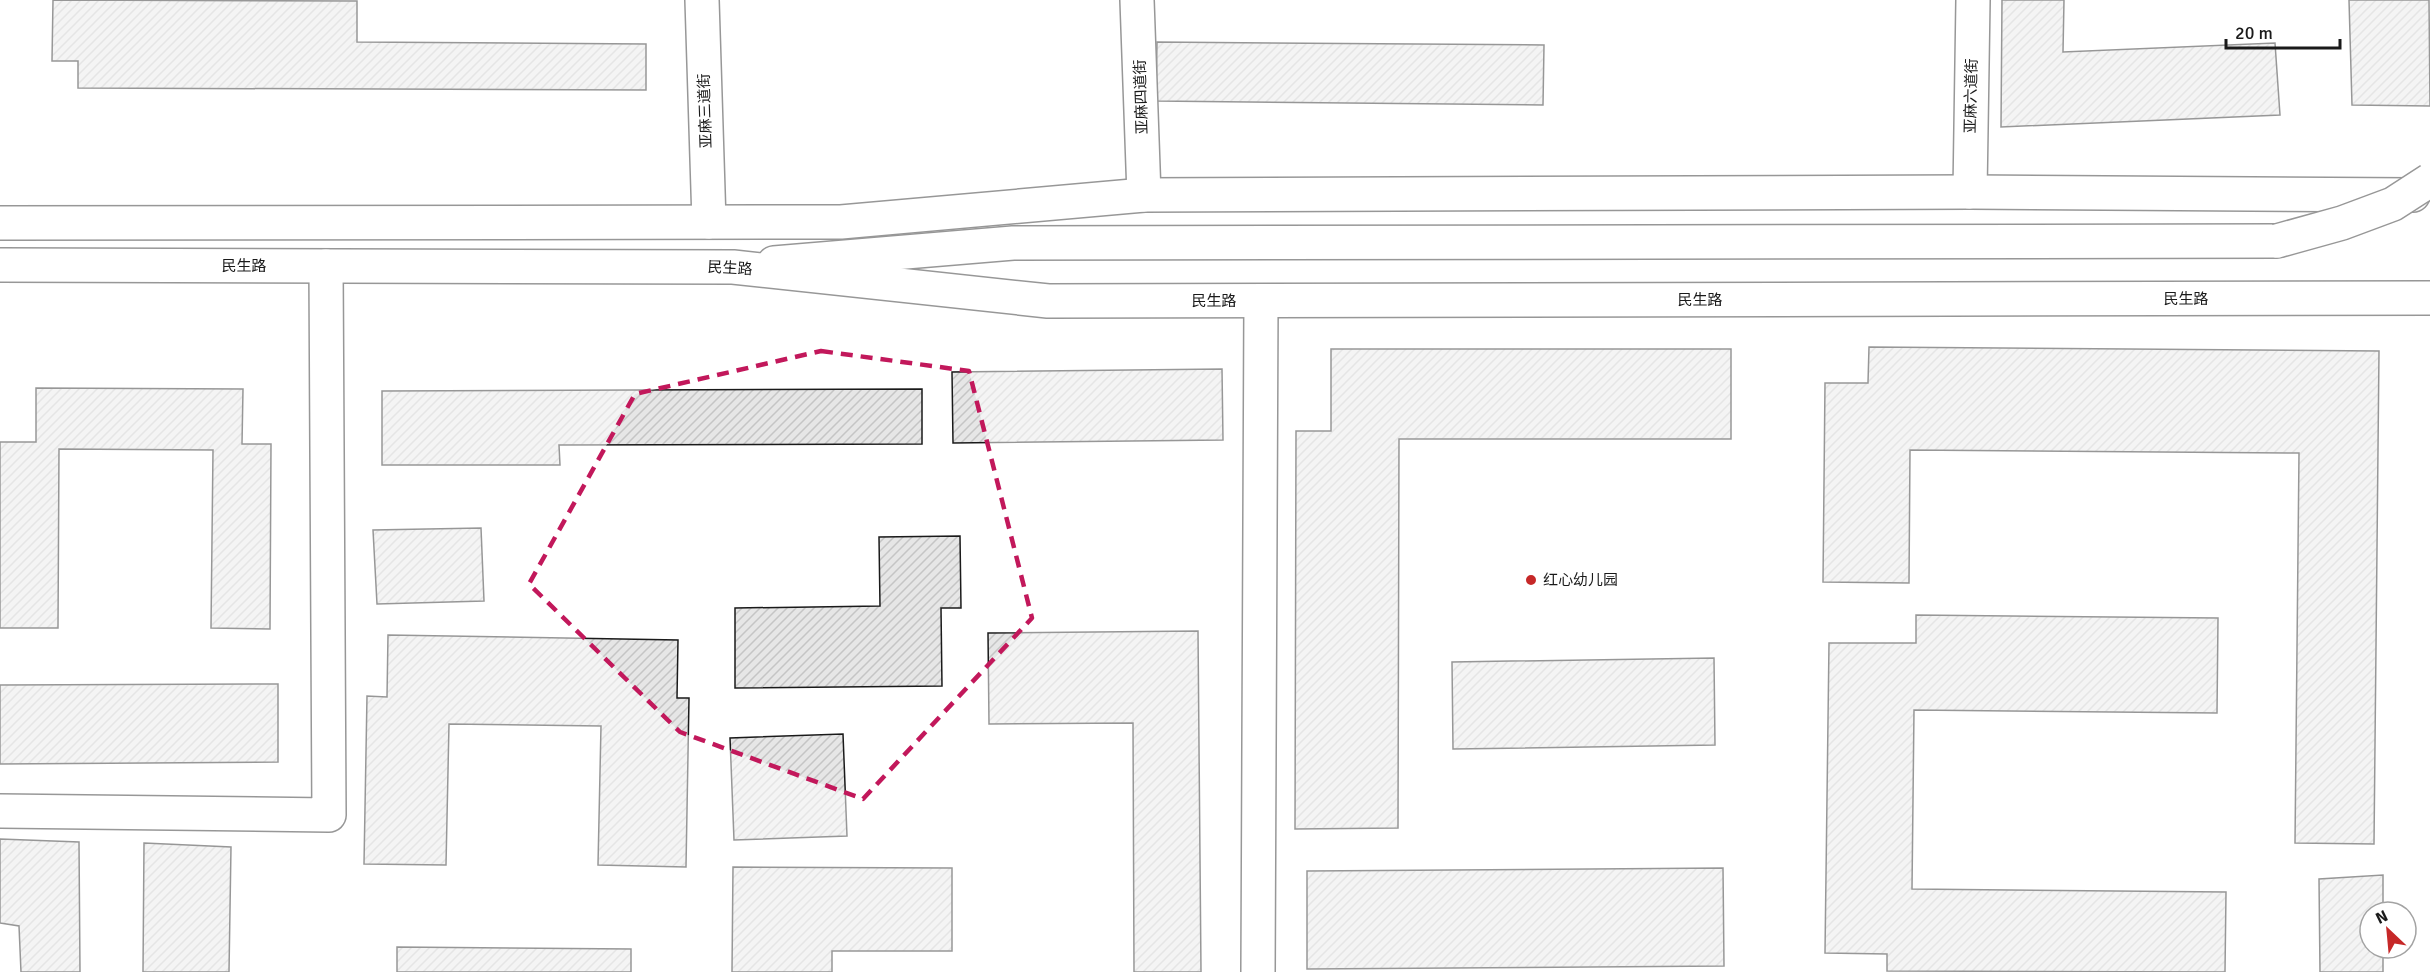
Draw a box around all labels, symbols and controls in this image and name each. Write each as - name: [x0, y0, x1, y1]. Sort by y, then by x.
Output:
- scale bar: [2226, 12, 2340, 50]
- text: 20 m: [2235, 22, 2273, 44]
- street label: 亚麻六道街: [1961, 58, 1981, 134]
- street label: 亚麻四道街: [1131, 59, 1151, 135]
- street label: 亚麻三道街: [695, 73, 715, 149]
- street label: 民生路: [221, 257, 267, 275]
- street label: 民生路: [707, 258, 753, 278]
- street label: 民生路: [2163, 290, 2209, 308]
- street label: 民生路: [1677, 291, 1723, 309]
- street label: 民生路: [1191, 292, 1237, 310]
- place label: 红心幼儿园: [1543, 571, 1618, 589]
- marker: 红心幼儿园: [1524, 573, 1538, 587]
- north arrow: [2358, 900, 2418, 960]
- text: N: [2372, 906, 2391, 929]

